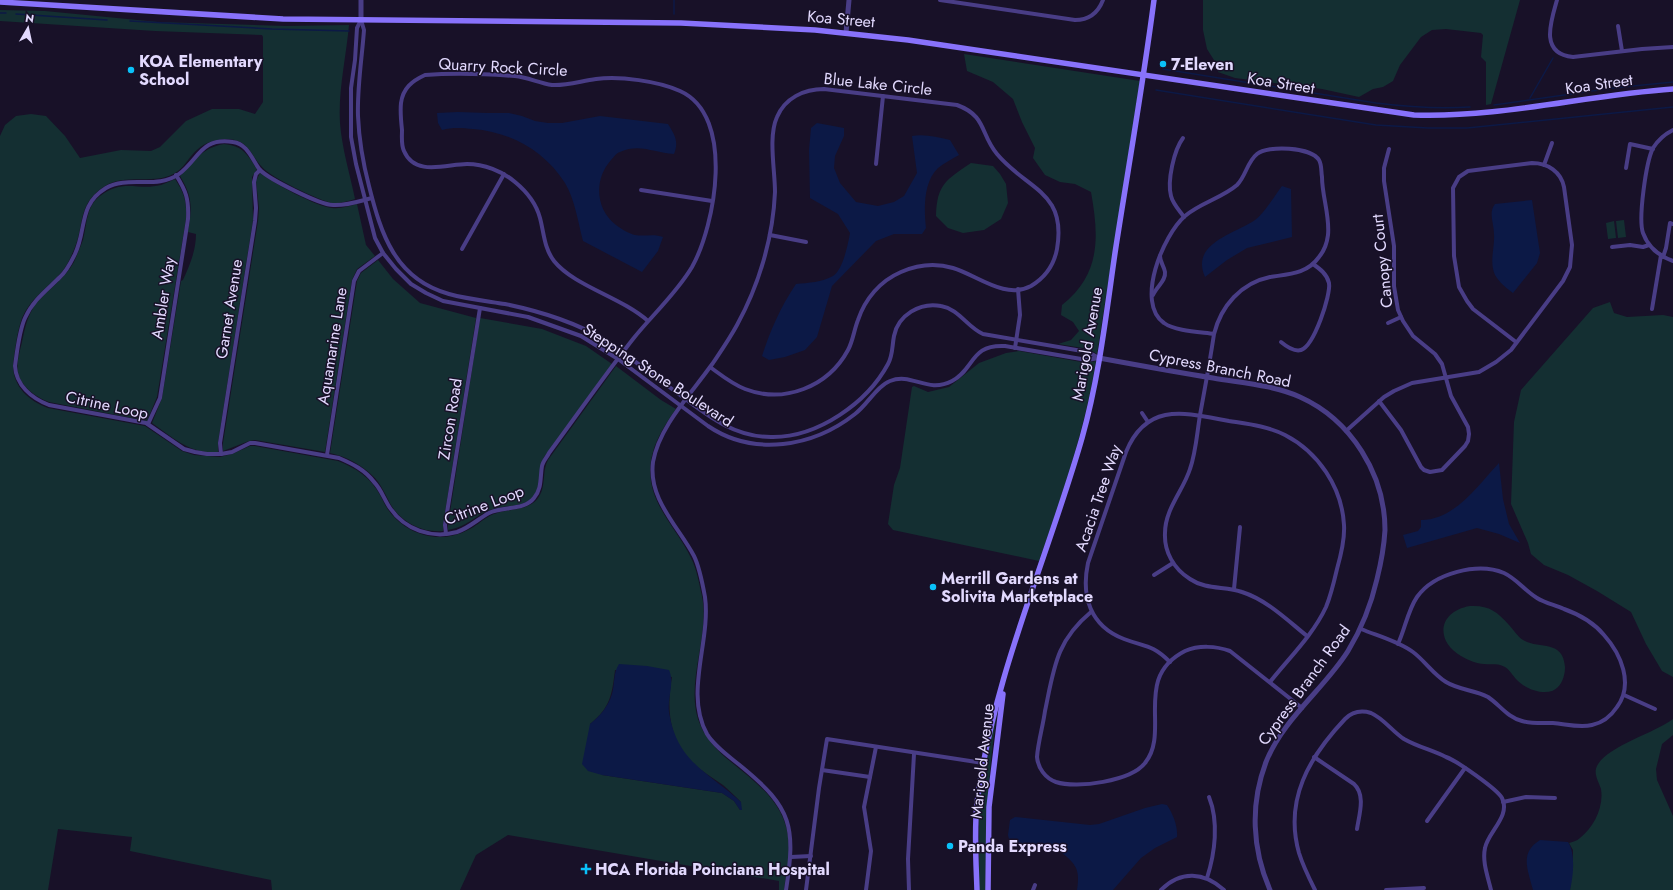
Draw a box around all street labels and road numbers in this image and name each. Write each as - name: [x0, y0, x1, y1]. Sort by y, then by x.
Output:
- street label: Koa Street: [806, 5, 876, 33]
- street label: Quarry Rock Circle: [438, 52, 568, 82]
- street label: Koa Street: [1246, 66, 1317, 100]
- street label: Blue Lake Circle: [823, 67, 933, 101]
- street label: Koa Street: [1564, 68, 1634, 100]
- street label: Canopy Court: [1366, 213, 1398, 309]
- street label: Ambler Way: [145, 254, 181, 341]
- street label: Garnet Avenue: [210, 257, 248, 361]
- street label: Marigold Avenue: [1066, 285, 1108, 403]
- street label: Aquamarine Lane: [311, 286, 353, 406]
- street label: Stepping Stone Boulevard: [578, 318, 738, 432]
- street label: Cypress Branch Road: [1147, 343, 1293, 393]
- street label: Zircon Road: [432, 377, 468, 461]
- street label: Citrine Loop: [64, 385, 150, 425]
- street label: Acacia Tree Way: [1069, 440, 1127, 555]
- street label: Citrine Loop: [441, 479, 527, 531]
- street label: Cypress Branch Road: [1252, 620, 1356, 750]
- street label: Marigold Avenue: [965, 702, 999, 820]

